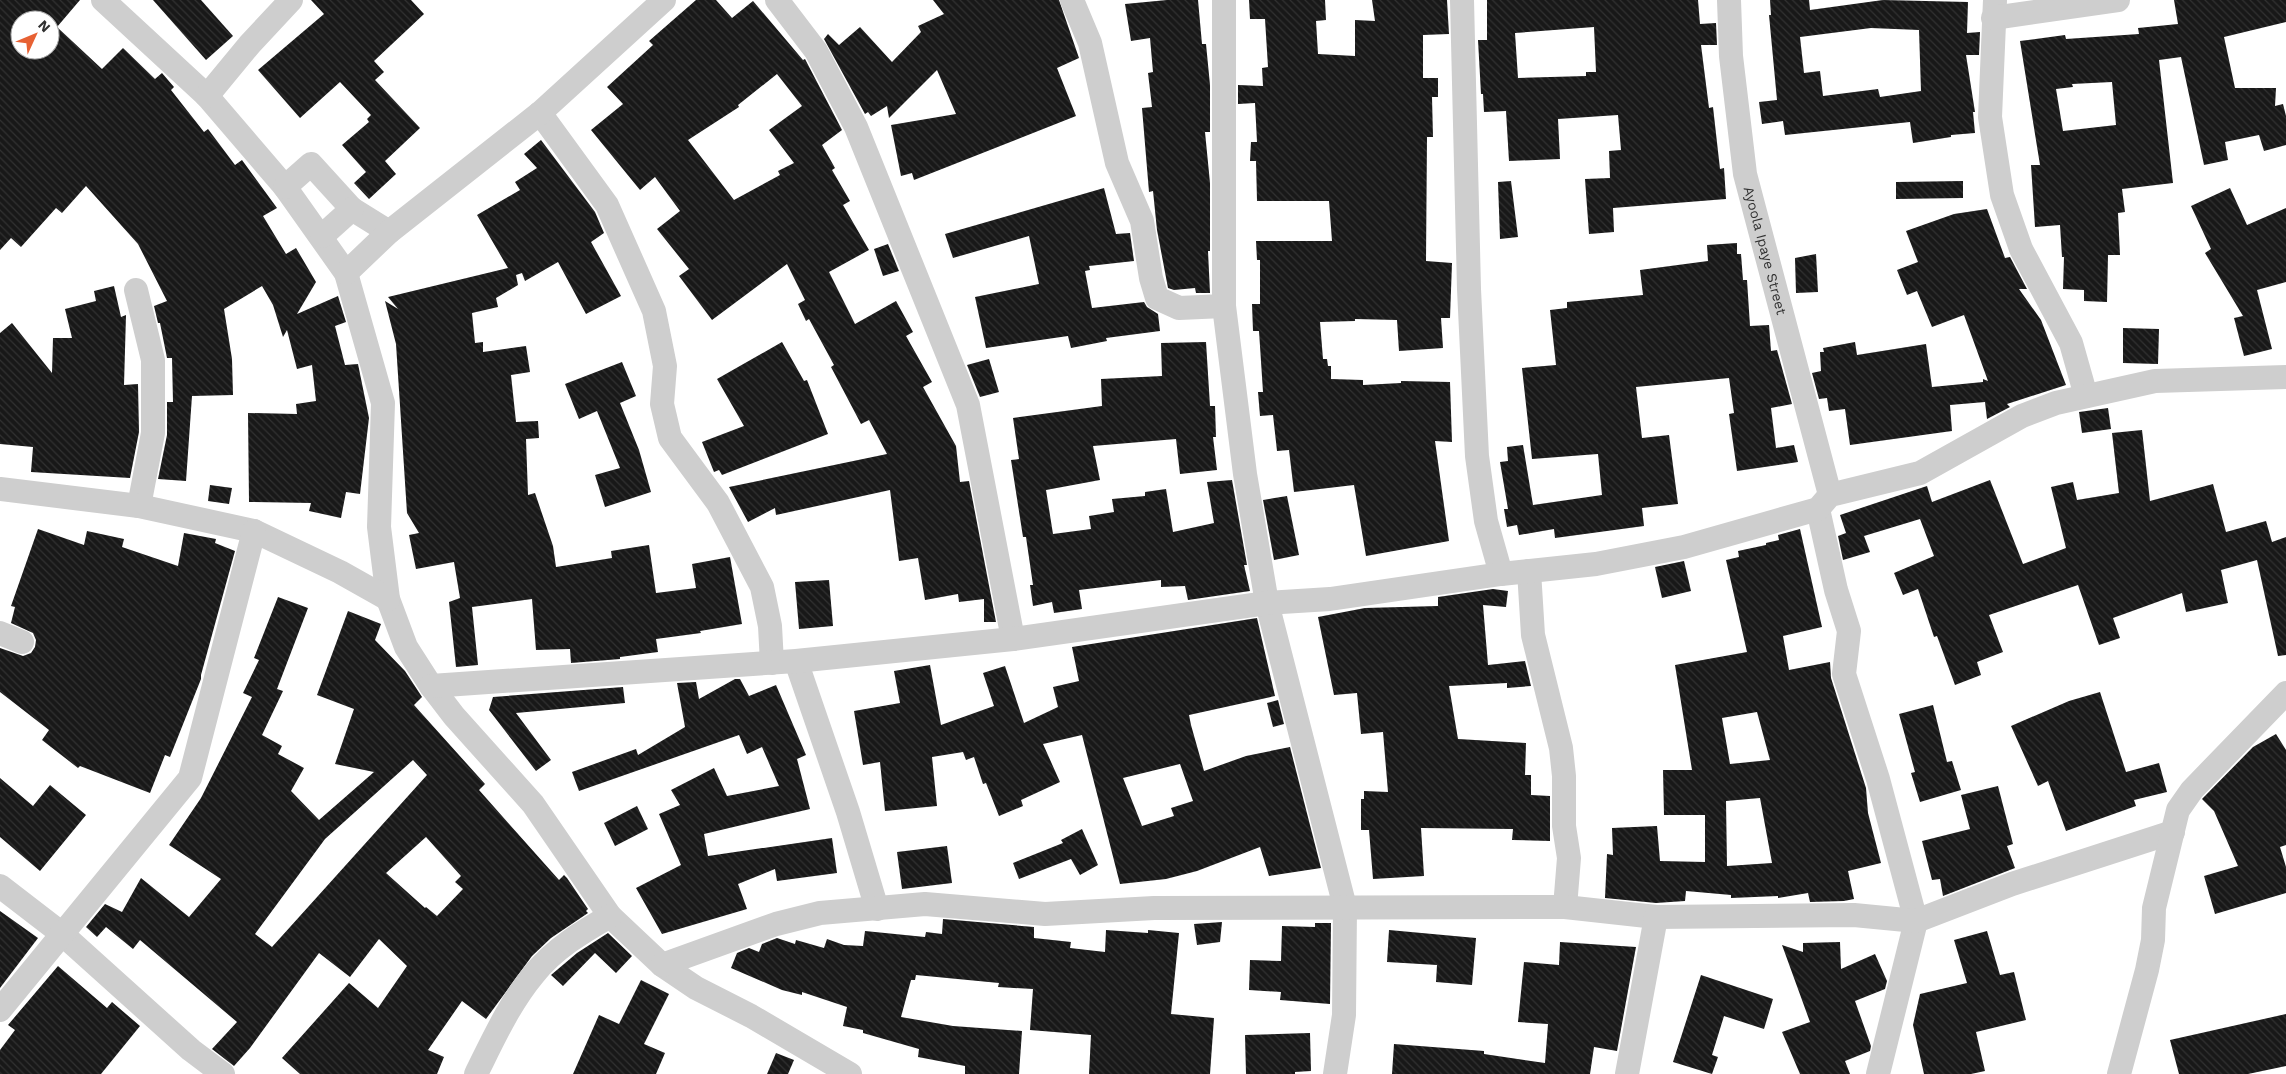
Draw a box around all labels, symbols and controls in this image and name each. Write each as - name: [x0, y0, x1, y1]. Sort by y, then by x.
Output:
- north arrow: [10, 10, 60, 60]
- text: N: [35, 17, 54, 35]
- street label: Ayoola Ipaye Street: [1741, 185, 1790, 316]

